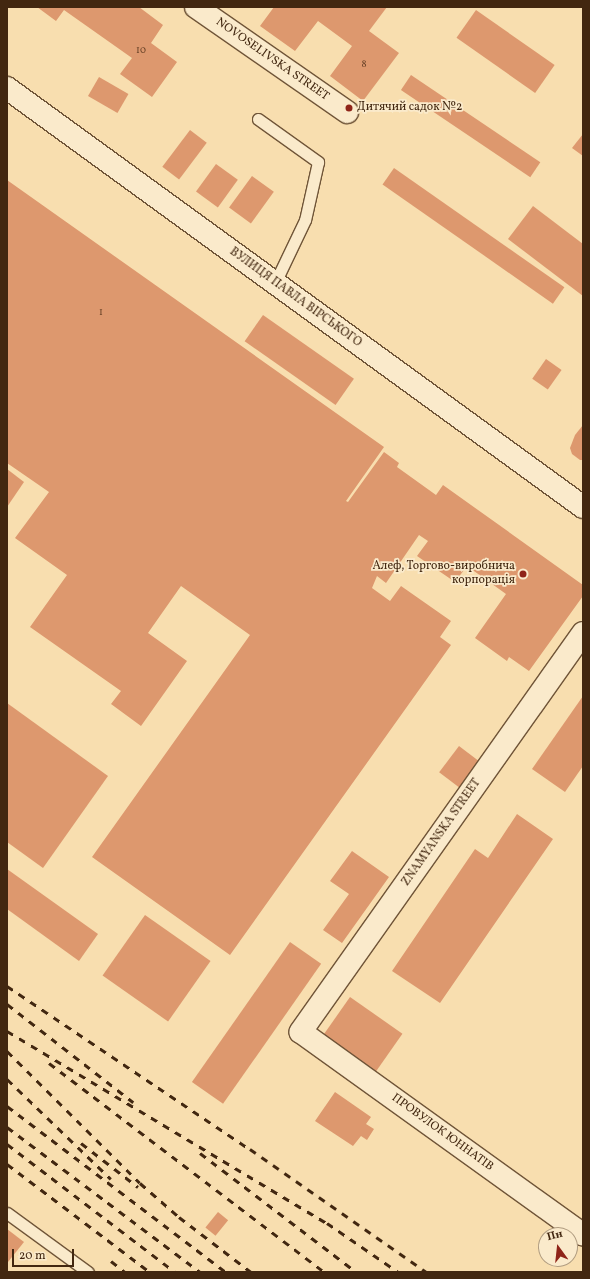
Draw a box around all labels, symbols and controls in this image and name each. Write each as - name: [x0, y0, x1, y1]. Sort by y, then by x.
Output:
- street label: NOVOSELIVSKA STREET: [213, 15, 331, 105]
- house number: 10: [136, 45, 146, 57]
- house number: 8: [361, 59, 367, 71]
- place label: Дитячий садок №2: [357, 101, 462, 115]
- marker: Дитячий садок №2: [344, 103, 354, 113]
- street label: ВУЛИЦЯ ПАВЛА ВІРСЬКОГО: [226, 245, 364, 351]
- house number: 1: [99, 307, 103, 319]
- place label: Алеф, Торгово-виробнича корпорація: [372, 560, 515, 588]
- marker: Алеф, Торгово-виробнича корпорація: [518, 569, 528, 579]
- street label: ZNAMYANSKA STREET: [400, 777, 484, 889]
- street label: ПРОВУЛОК ЮННАТІВ: [388, 1091, 496, 1175]
- north arrow: [538, 1227, 578, 1267]
- text: Пн: [546, 1227, 565, 1245]
- scale bar: [14, 1241, 76, 1267]
- text: 20 m: [19, 1248, 46, 1264]

